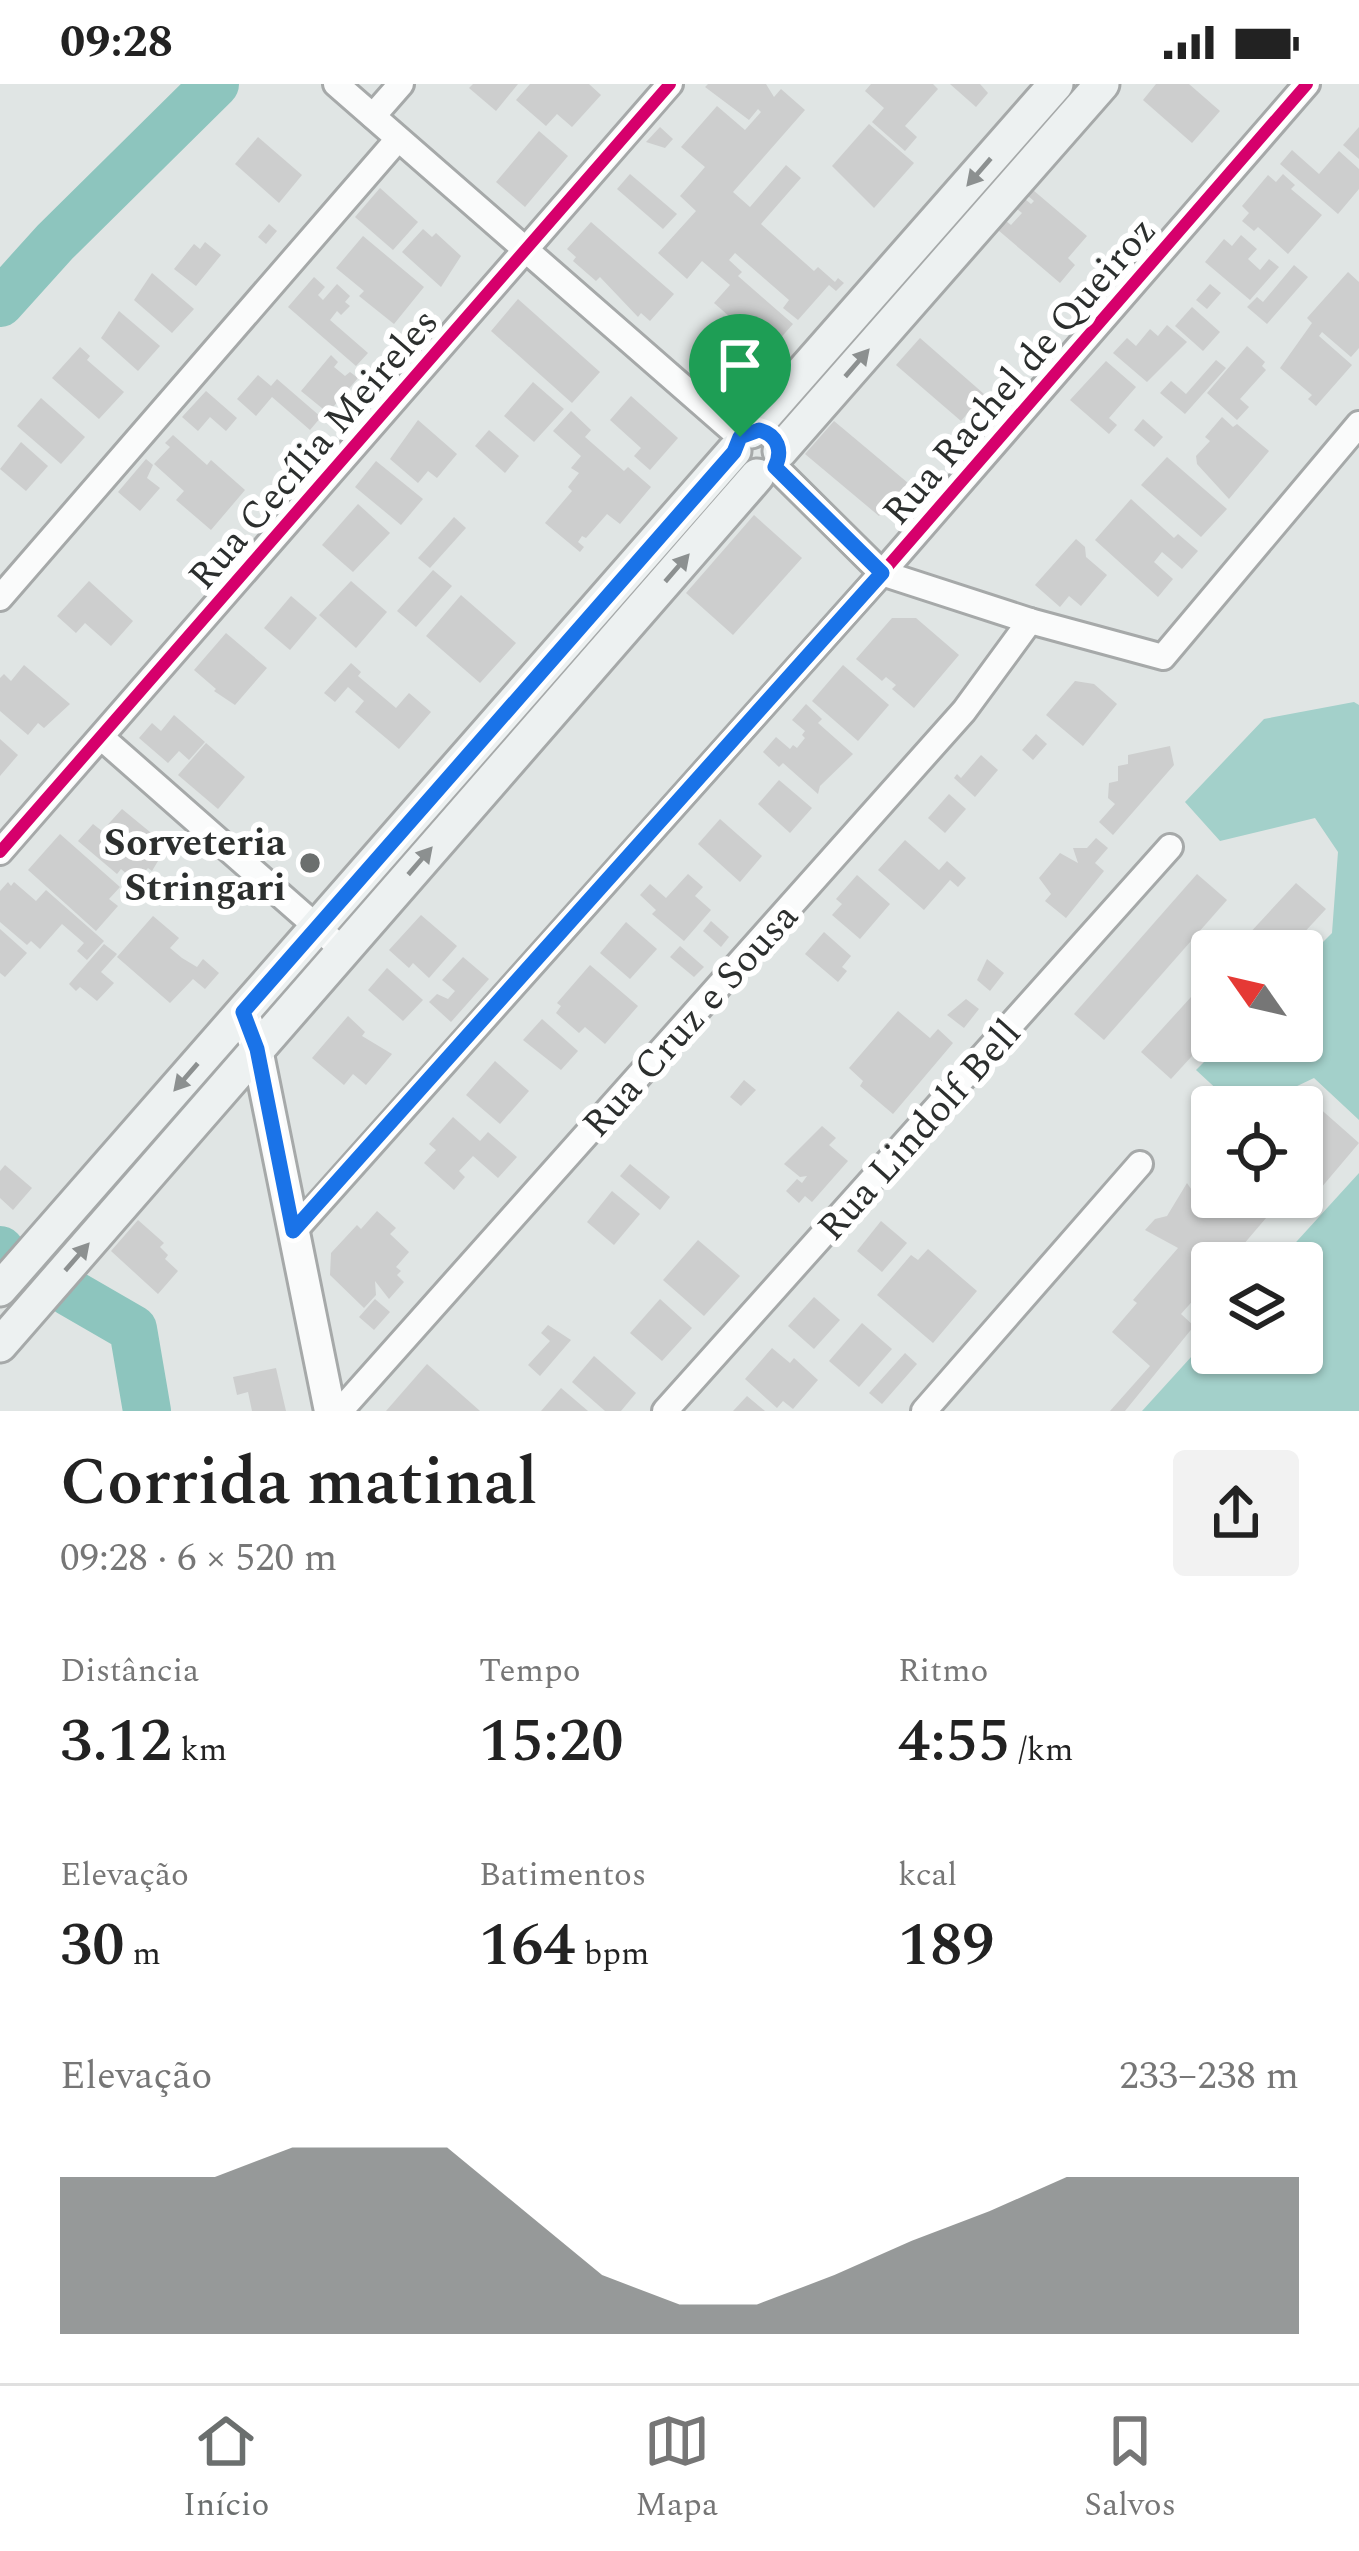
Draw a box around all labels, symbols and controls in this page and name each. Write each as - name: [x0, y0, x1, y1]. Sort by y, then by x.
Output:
- text: 09:28: [60, 8, 173, 77]
- one-way arrow: [966, 157, 993, 187]
- street label: Rua Rachel de Queiroz: [869, 204, 1171, 539]
- street label: Rua Cecília Meireles: [174, 296, 453, 604]
- pin: [689, 314, 791, 437]
- icon: arrive: [707, 332, 773, 398]
- one-way arrow: [843, 349, 870, 378]
- one-way arrow: [663, 553, 690, 583]
- place label: Sorveteria Stringari: [104, 814, 286, 918]
- one-way arrow: [407, 847, 433, 877]
- marker: Sorveteria Stringari: [297, 850, 323, 876]
- street label: Rua Cruz e Sousa: [569, 890, 813, 1152]
- north arrow: [1191, 930, 1323, 1062]
- map controls: [1191, 930, 1323, 1374]
- street label: Rua Lindolf Bell: [804, 1006, 1036, 1255]
- one-way arrow: [173, 1062, 200, 1091]
- button: locate: [1191, 1086, 1323, 1218]
- one-way arrow: [63, 1242, 90, 1271]
- button: layers: [1191, 1242, 1323, 1374]
- text: Corrida matinal: [60, 1433, 538, 1534]
- button: share: [1173, 1450, 1299, 1576]
- text: 09:28 · 6 × 520 m: [60, 1529, 337, 1588]
- text: Distância: [60, 1646, 199, 1696]
- text: Tempo: [479, 1646, 581, 1696]
- text: Ritmo: [898, 1646, 988, 1696]
- text: 3.12: [60, 1696, 172, 1788]
- text: 15:20: [479, 1696, 623, 1788]
- text: 4:55: [898, 1696, 1010, 1788]
- text: km: [172, 1725, 227, 1775]
- text: /km: [1010, 1725, 1073, 1775]
- text: Elevação: [60, 1850, 189, 1900]
- text: Batimentos: [479, 1850, 646, 1900]
- text: kcal: [898, 1850, 957, 1900]
- text: 30: [60, 1900, 124, 1992]
- text: 164: [479, 1900, 575, 1992]
- text: 189: [898, 1900, 994, 1992]
- text: m: [124, 1929, 161, 1979]
- text: bpm: [575, 1929, 649, 1979]
- text: Elevação: [60, 2047, 212, 2106]
- text: 233–238 m: [1119, 2047, 1299, 2106]
- tab: Início: [183, 2408, 269, 2530]
- tab: Mapa: [635, 2408, 718, 2530]
- tab: Salvos: [1084, 2408, 1176, 2530]

